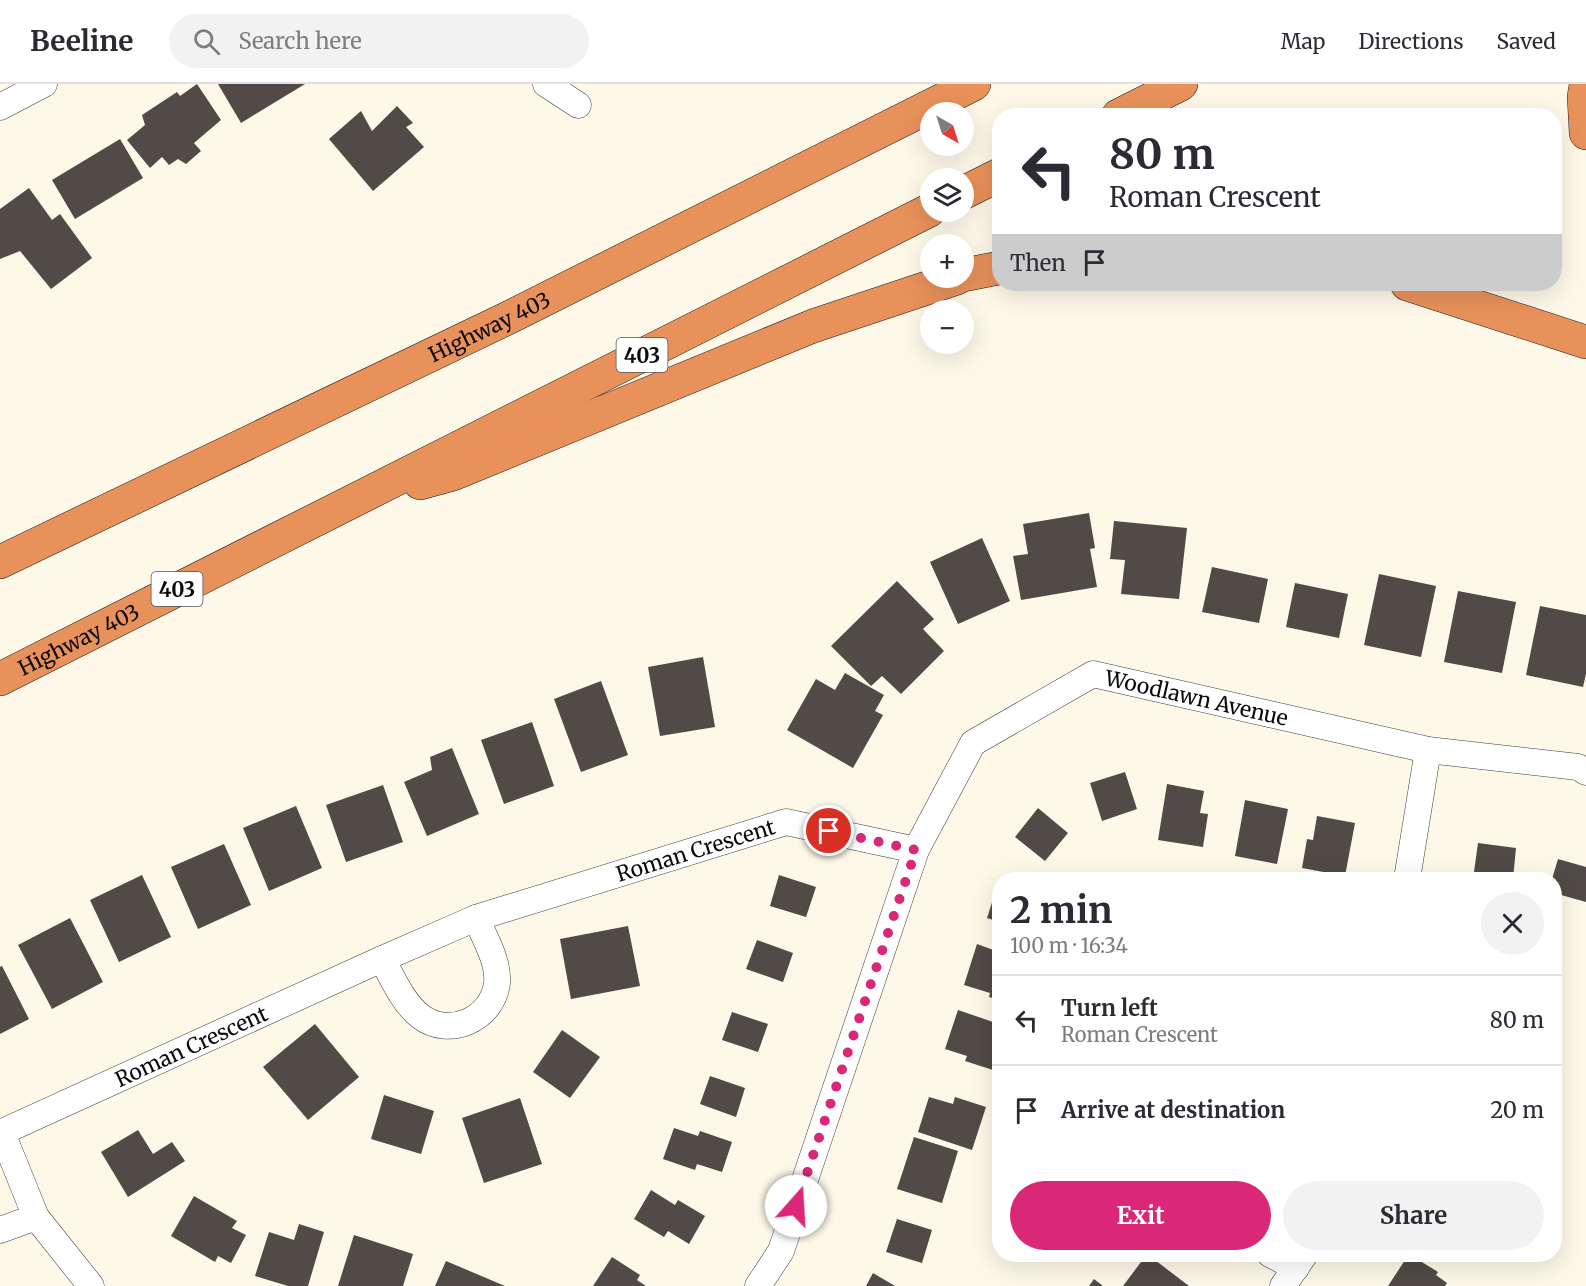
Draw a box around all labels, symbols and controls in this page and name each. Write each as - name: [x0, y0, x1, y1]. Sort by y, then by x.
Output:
- search box: [169, 14, 589, 68]
- text: Beeline: [30, 23, 133, 59]
- icon: search: [190, 25, 223, 58]
- text: Search here: [238, 27, 362, 55]
- text: Map: [1281, 28, 1325, 55]
- text: Directions: [1358, 28, 1463, 55]
- text: Saved: [1496, 28, 1556, 55]
- north arrow: [920, 102, 974, 156]
- map controls: [920, 102, 974, 354]
- text: 80 m: [1109, 128, 1215, 180]
- icon: left: [1010, 132, 1088, 210]
- button: layers: [920, 168, 974, 222]
- text: Roman Crescent: [1109, 180, 1321, 214]
- button: +: [920, 234, 974, 288]
- icon: arrive: [1078, 246, 1111, 279]
- text: Then: [1010, 249, 1066, 277]
- street label: Highway 403: [424, 285, 555, 368]
- button: −: [920, 300, 974, 354]
- road number: 403: [616, 338, 668, 372]
- road number: 403: [152, 572, 202, 606]
- street label: Highway 403: [13, 598, 144, 681]
- street label: Woodlawn Avenue: [1102, 663, 1291, 731]
- pin: [803, 805, 854, 856]
- street label: Roman Crescent: [613, 813, 778, 887]
- icon: arrive: [812, 814, 845, 847]
- text: 2 min: [1010, 888, 1113, 933]
- button: close: [1481, 892, 1544, 955]
- text: 100 m · 16:34: [1010, 933, 1128, 958]
- text: Turn left: [1061, 994, 1158, 1022]
- street label: Roman Crescent: [111, 1000, 272, 1092]
- icon: left: [1010, 1004, 1043, 1037]
- text: 80 m: [1490, 1006, 1544, 1034]
- text: Roman Crescent: [1061, 1022, 1218, 1047]
- icon: arrive: [1010, 1094, 1043, 1127]
- text: Arrive at destination: [1061, 1096, 1285, 1124]
- text: 20 m: [1490, 1096, 1544, 1124]
- position arrow: [764, 1174, 828, 1238]
- button: Exit: [1010, 1181, 1271, 1250]
- button: Share: [1283, 1181, 1544, 1250]

